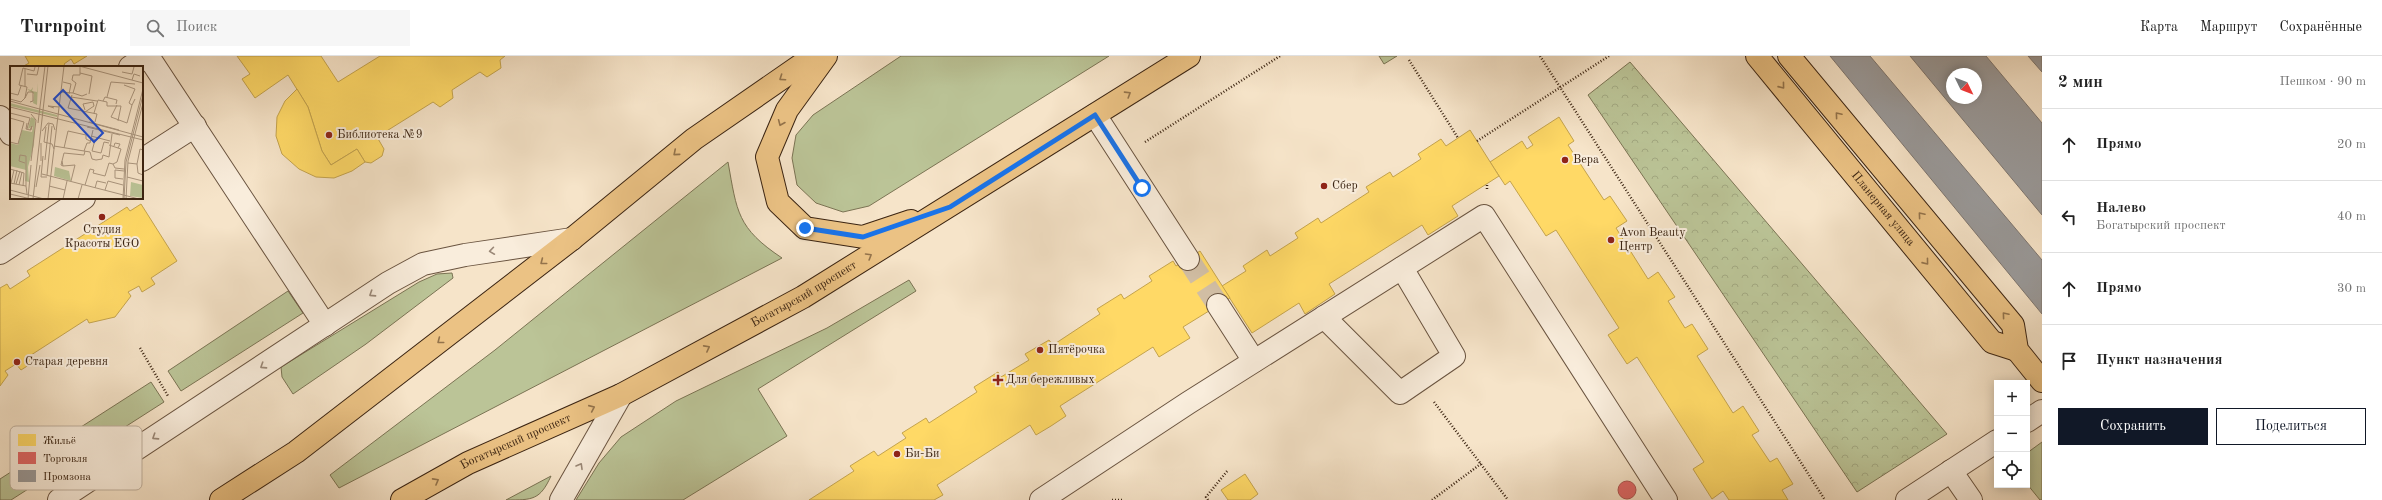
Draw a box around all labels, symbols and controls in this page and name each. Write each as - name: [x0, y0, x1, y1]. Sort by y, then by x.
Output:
- search box: [130, 10, 410, 46]
- icon: search: [144, 17, 166, 39]
- text: Turnpoint: [20, 18, 106, 37]
- text: Поиск: [176, 20, 217, 35]
- text: Карта: [2140, 20, 2178, 34]
- text: Маршрут: [2200, 20, 2257, 34]
- text: Сохранённые: [2279, 20, 2362, 34]
- inset map: [10, 66, 143, 199]
- north arrow: [1946, 68, 1982, 104]
- one-way arrow: [779, 73, 786, 81]
- text: 2 мин: [2058, 74, 2103, 91]
- text: Пешком · 90 m: [2279, 75, 2366, 88]
- one-way arrow: [1777, 82, 1784, 89]
- one-way arrow: [1124, 92, 1131, 99]
- one-way arrow: [1836, 112, 1843, 120]
- one-way arrow: [778, 120, 786, 127]
- place label: Библиотека №9: [337, 129, 423, 141]
- marker: Библиотека №9: [324, 130, 334, 140]
- icon: ahead: [2058, 134, 2080, 156]
- text: Прямо: [2096, 137, 2142, 152]
- text: 20 m: [2337, 138, 2366, 151]
- one-way arrow: [674, 148, 681, 155]
- place label: Вера: [1573, 154, 1599, 166]
- marker: Вера: [1560, 155, 1570, 165]
- street label: Планерная улица: [1849, 169, 1917, 249]
- route start: [1133, 179, 1151, 197]
- place label: Сбер: [1332, 180, 1358, 192]
- marker: Сбер: [1319, 181, 1329, 191]
- text: Налево: [2096, 201, 2146, 216]
- icon: left: [2058, 206, 2080, 228]
- text: 40 m: [2337, 210, 2366, 223]
- marker: Студия Красоты EGO: [97, 212, 107, 222]
- one-way arrow: [1919, 212, 1926, 219]
- route end: [796, 219, 814, 237]
- text: Богатырский проспект: [2096, 219, 2226, 232]
- place label: Студия Красоты EGO: [65, 224, 139, 250]
- place label: Avon Beauty Центр: [1619, 227, 1686, 253]
- marker: Avon Beauty Центр: [1606, 235, 1616, 245]
- one-way arrow: [489, 246, 495, 255]
- one-way arrow: [865, 254, 872, 261]
- one-way arrow: [541, 257, 548, 264]
- one-way arrow: [1922, 258, 1929, 265]
- street label: Богатырский проспект: [749, 259, 859, 330]
- icon: ahead: [2058, 278, 2080, 300]
- text: Прямо: [2096, 281, 2142, 296]
- text: 30 m: [2337, 282, 2366, 295]
- one-way arrow: [369, 290, 376, 297]
- one-way arrow: [2002, 312, 2009, 319]
- one-way arrow: [438, 336, 445, 343]
- place label: Пятёрочка: [1048, 344, 1105, 356]
- marker: Пятёрочка: [1035, 345, 1045, 355]
- one-way arrow: [703, 346, 711, 353]
- icon: arrive: [2058, 350, 2080, 372]
- text: Пункт назначения: [2096, 353, 2223, 368]
- place label: Старая деревня: [25, 356, 108, 368]
- marker: Старая деревня: [12, 357, 22, 367]
- one-way arrow: [260, 361, 267, 369]
- place label: Для бережливых: [1006, 374, 1095, 386]
- marker: Для бережливых: [993, 375, 1003, 385]
- map controls: [1994, 380, 2030, 488]
- button: +: [1994, 380, 2030, 416]
- one-way arrow: [587, 405, 595, 413]
- button: Сохранить: [2058, 408, 2208, 445]
- button: Поделиться: [2216, 408, 2366, 445]
- street label: Богатырский проспект: [458, 412, 573, 472]
- button: −: [1994, 416, 2030, 452]
- legend: [10, 426, 142, 490]
- one-way arrow: [152, 432, 159, 439]
- text: Жильё: [43, 436, 76, 447]
- place label: Би-Би: [905, 448, 939, 460]
- marker: Би-Би: [892, 449, 902, 459]
- button: locate: [1994, 452, 2030, 488]
- text: Торговля: [43, 454, 88, 465]
- one-way arrow: [576, 463, 583, 470]
- text: Промзона: [43, 472, 91, 483]
- one-way arrow: [432, 478, 439, 485]

